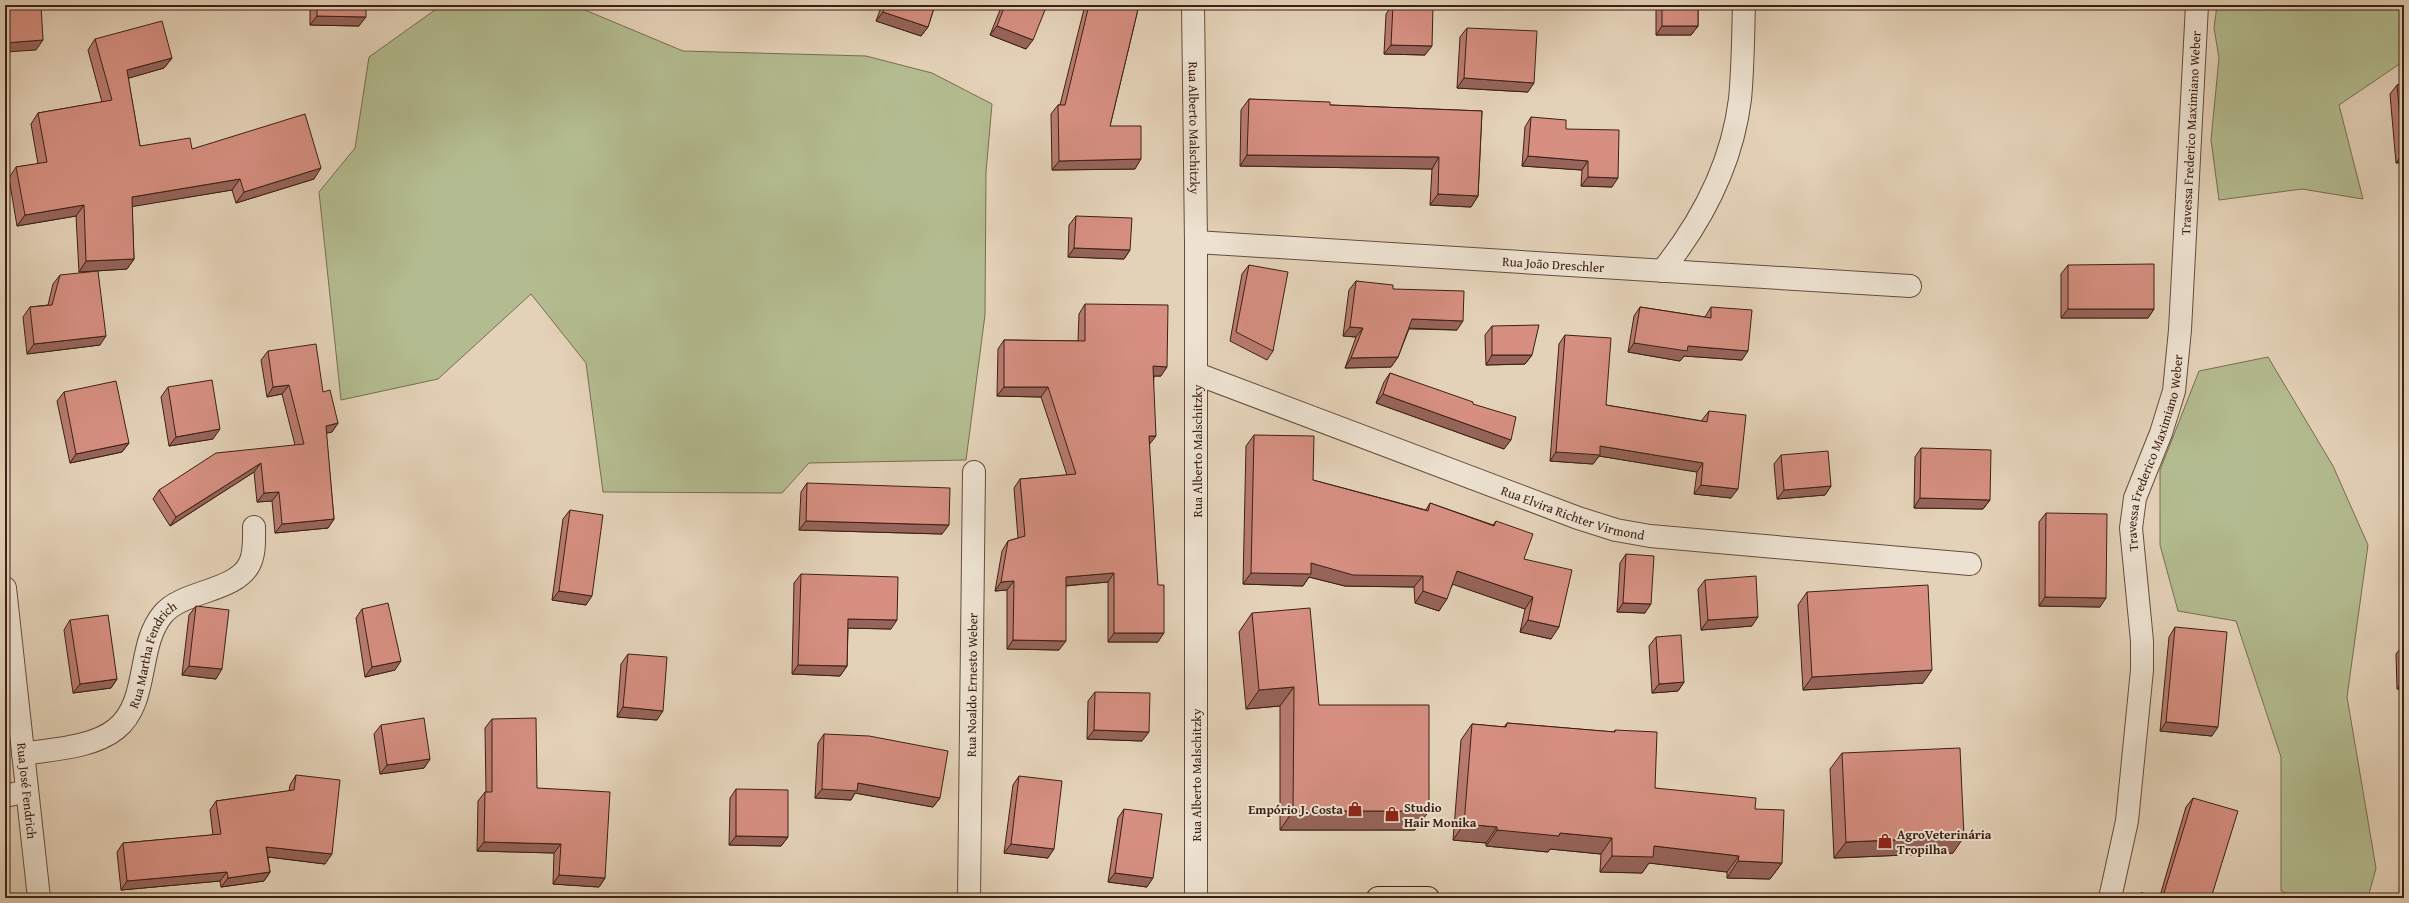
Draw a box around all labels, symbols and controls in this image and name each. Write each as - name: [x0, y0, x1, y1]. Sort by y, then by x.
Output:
- street label: Travessa Frederico Maximiano Weber: [2176, 30, 2206, 235]
- street label: Rua Alberto Malschitzky: [1184, 61, 1204, 195]
- street label: Rua João Dreschler: [1502, 252, 1606, 277]
- street label: Travessa Frederico Maximiano Weber: [2122, 353, 2188, 552]
- street label: Rua Alberto Malschitzky: [1188, 384, 1207, 517]
- street label: Rua Elvira Richter Virmond: [1498, 481, 1646, 545]
- street label: Rua Martha Fendrich: [124, 596, 181, 711]
- street label: Rua Noaldo Ernesto Weber: [962, 612, 982, 757]
- street label: Rua Alberto Malschitzky: [1187, 708, 1206, 841]
- street label: Rua José Fendrich: [12, 742, 42, 841]
- place label: Studio Hair Monika: [1404, 798, 1477, 832]
- place label: Empório J. Costa: [1248, 800, 1343, 819]
- shop icon: Empório J. Costa: [1346, 800, 1364, 818]
- shop icon: Studio Hair Monika: [1383, 805, 1401, 823]
- place label: AgroVeterinária Tropilha: [1897, 825, 1992, 859]
- shop icon: AgroVeterinária Tropilha: [1876, 832, 1894, 850]

